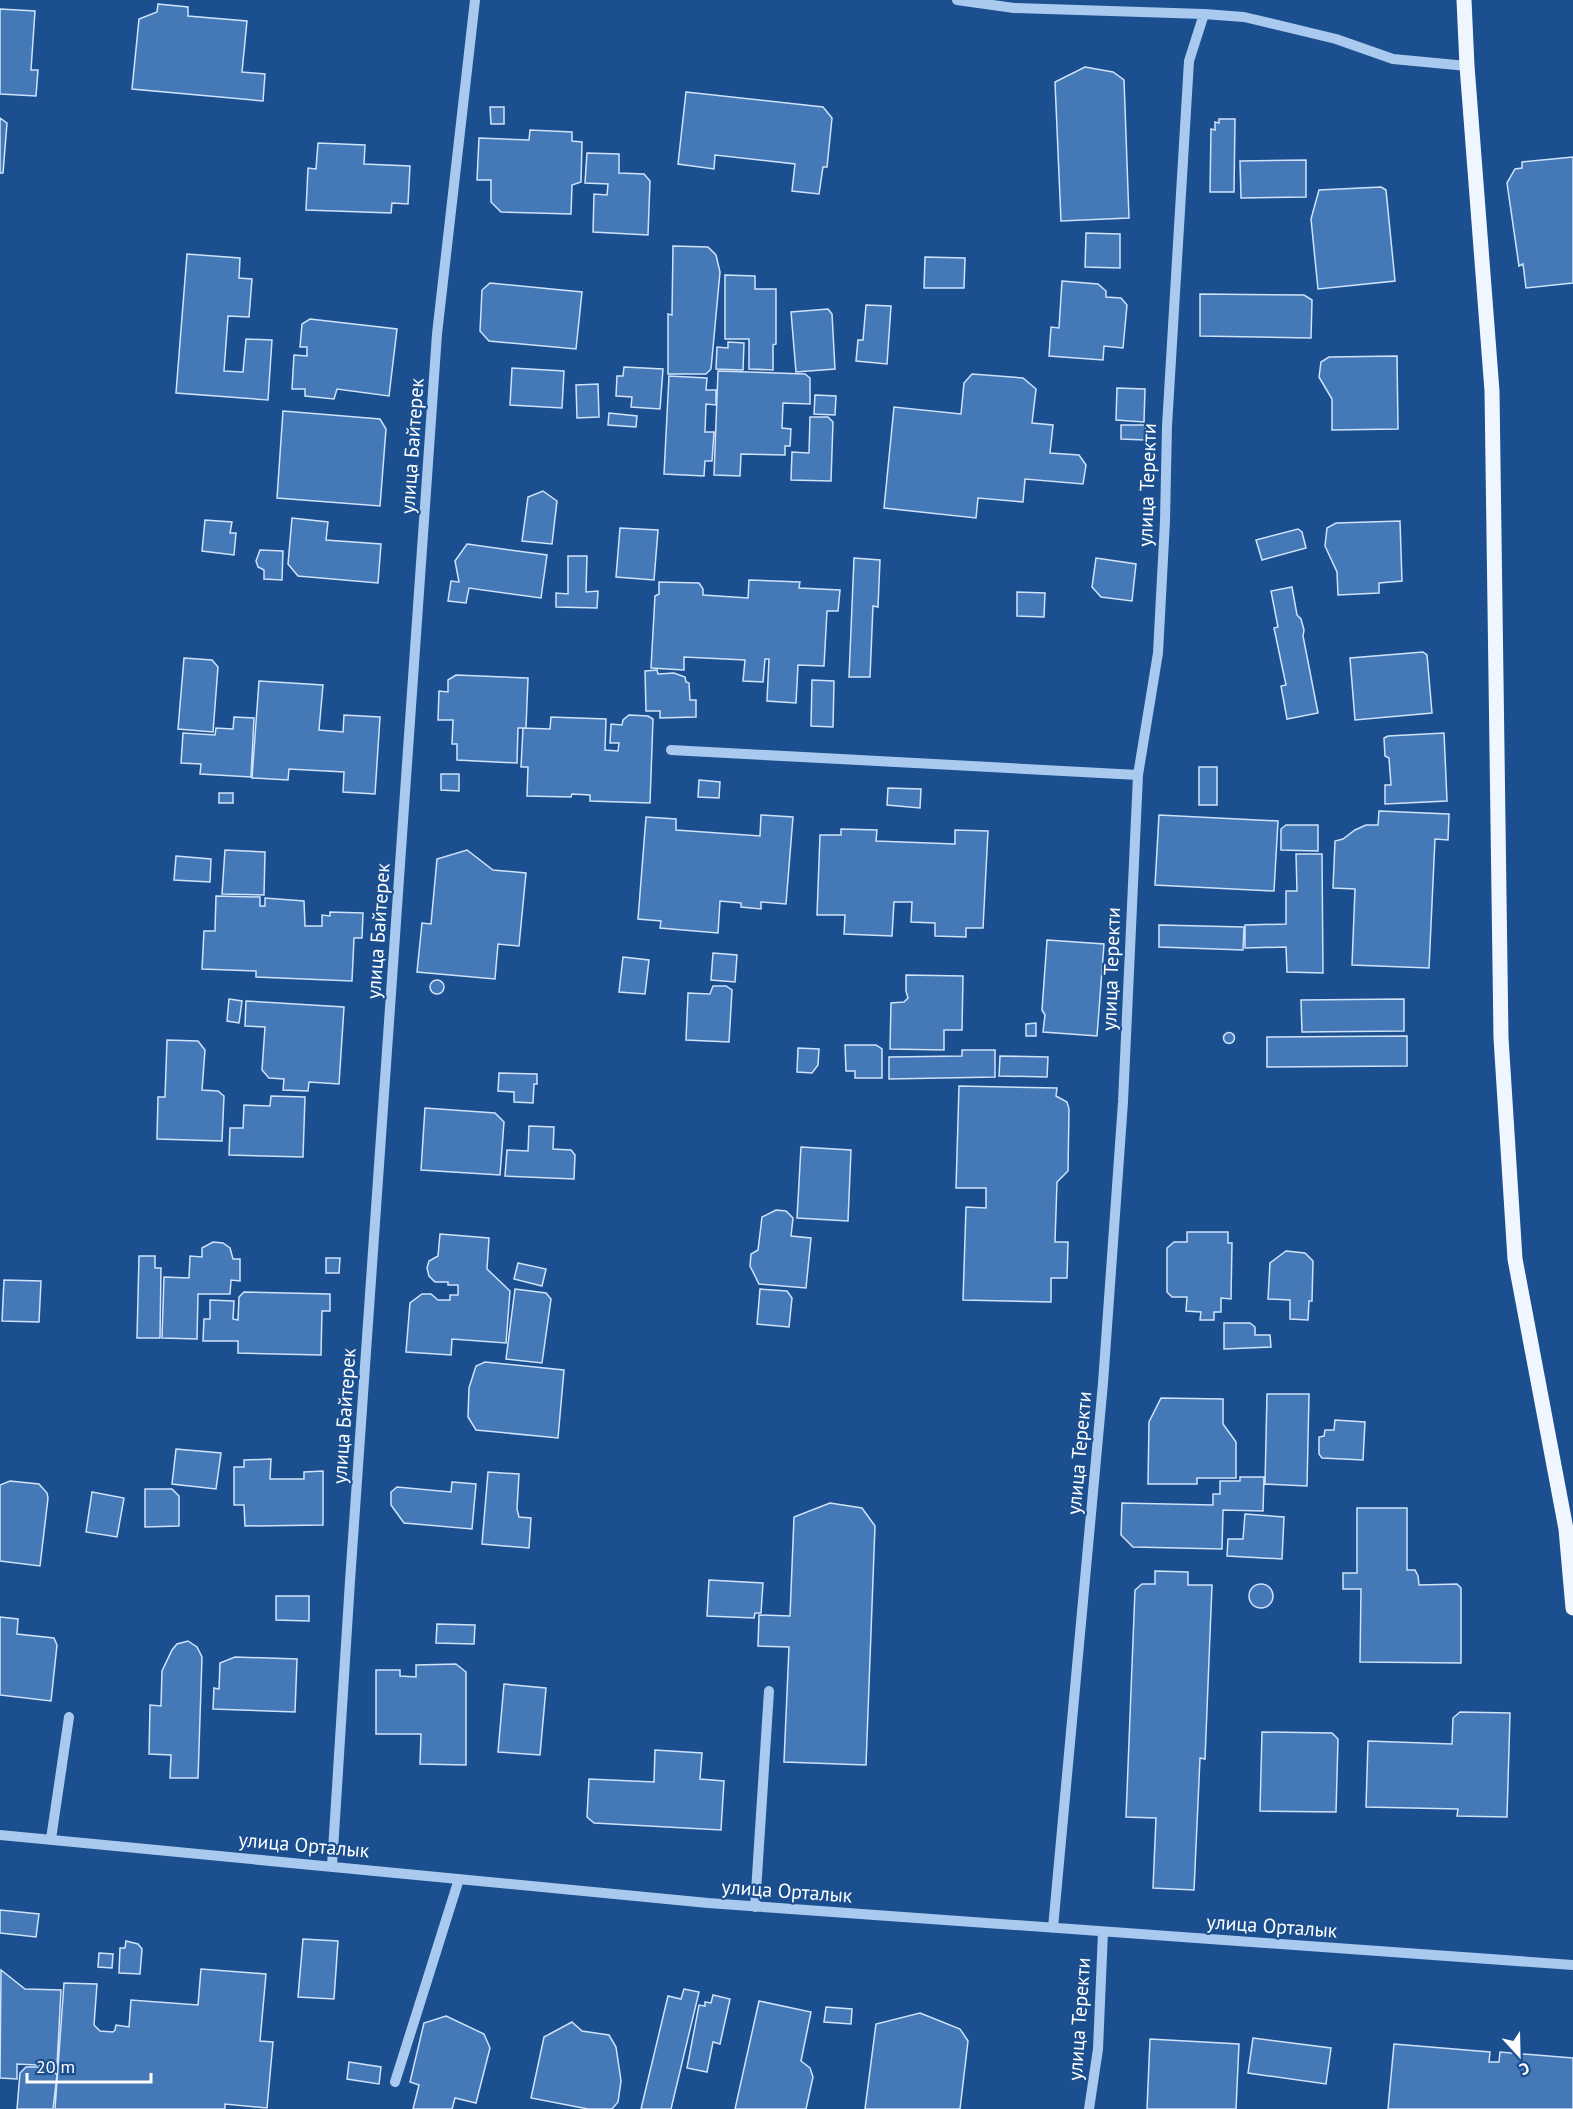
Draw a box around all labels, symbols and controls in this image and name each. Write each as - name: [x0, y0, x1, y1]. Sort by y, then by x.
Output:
- street label: улица Байтерек: [394, 377, 430, 515]
- street label: улица Теректи: [1132, 423, 1162, 547]
- street label: улица Байтерек: [360, 862, 396, 1000]
- street label: улица Теректи: [1096, 907, 1126, 1031]
- street label: улица Байтерек: [326, 1347, 362, 1485]
- street label: улица Теректи: [1061, 1390, 1097, 1516]
- street label: улица Орталык: [238, 1826, 371, 1864]
- street label: улица Орталык: [721, 1873, 854, 1909]
- street label: улица Орталык: [1206, 1908, 1339, 1944]
- street label: улица Теректи: [1062, 1956, 1096, 2082]
- north arrow: [1489, 2025, 1549, 2085]
- scale bar: [27, 2046, 152, 2084]
- text: 20 m: [36, 2055, 75, 2078]
- text: С: [1517, 2058, 1533, 2080]

